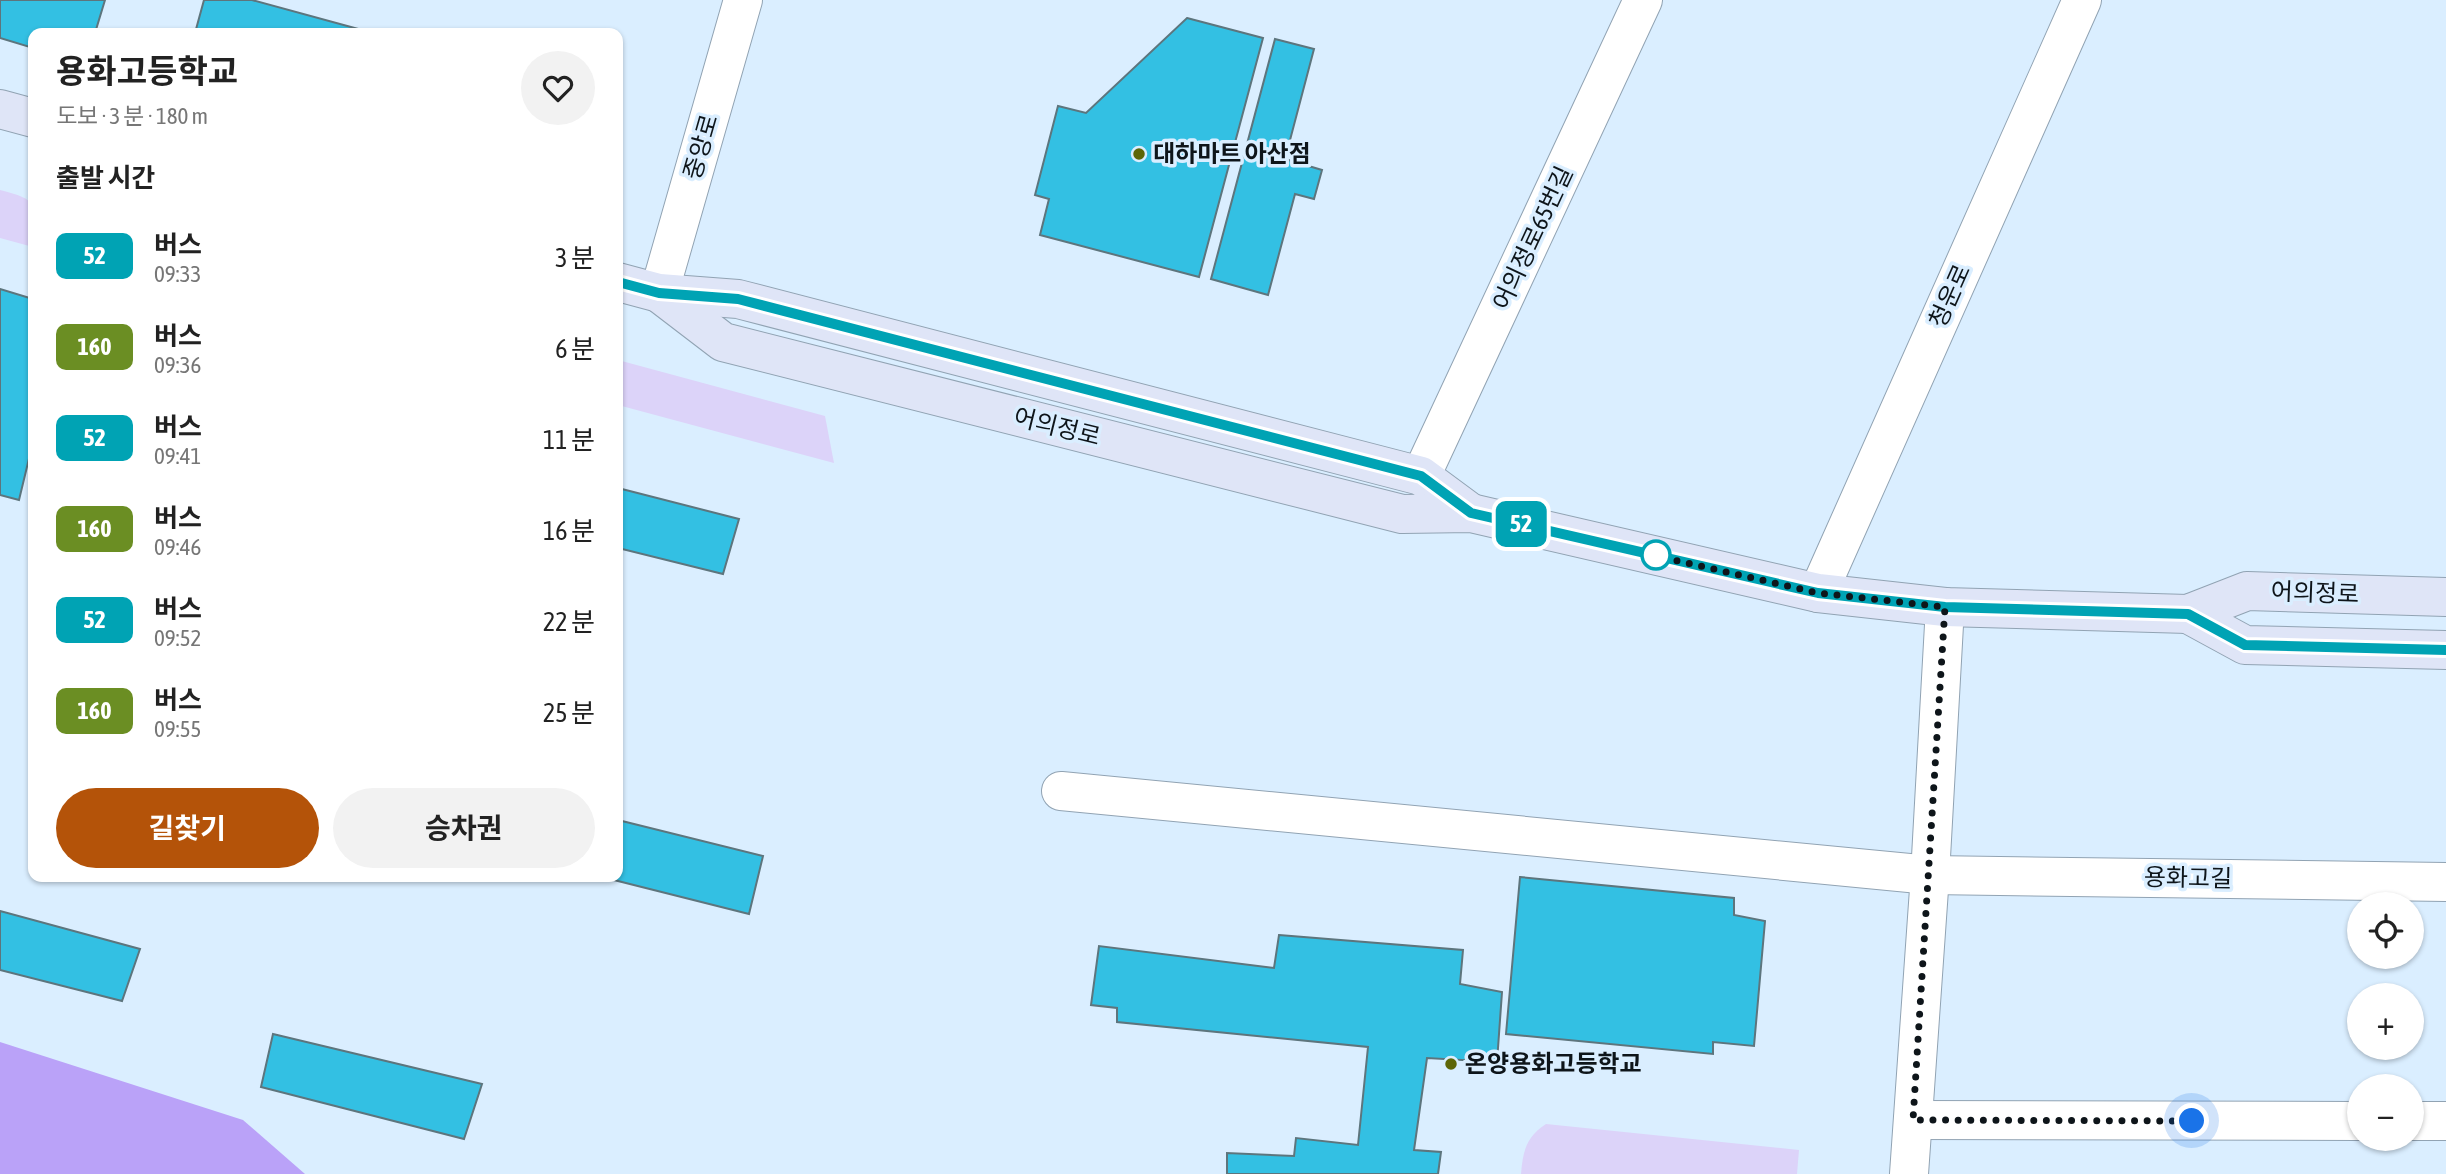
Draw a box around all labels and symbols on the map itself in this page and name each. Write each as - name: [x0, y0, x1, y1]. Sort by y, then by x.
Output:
- street label: 중앙로: [678, 111, 723, 182]
- place label: 대하마트 아산점: [1153, 140, 1311, 167]
- marker: 대하마트 아산점: [1131, 146, 1147, 162]
- street label: 어의정로65번길: [1488, 162, 1578, 314]
- street label: 청운로: [1924, 260, 1975, 332]
- street label: 어의정로: [1011, 403, 1103, 450]
- line badge: 52: [1490, 501, 1552, 547]
- unlabelled marker: [1641, 540, 1671, 570]
- street label: 어의정로: [2270, 577, 2360, 608]
- street label: 용화고길: [2144, 863, 2232, 892]
- place label: 온양용화고등학교: [1465, 1050, 1642, 1077]
- marker: 온양용화고등학교: [1443, 1056, 1459, 1072]
- your location: [2174, 1103, 2209, 1138]

